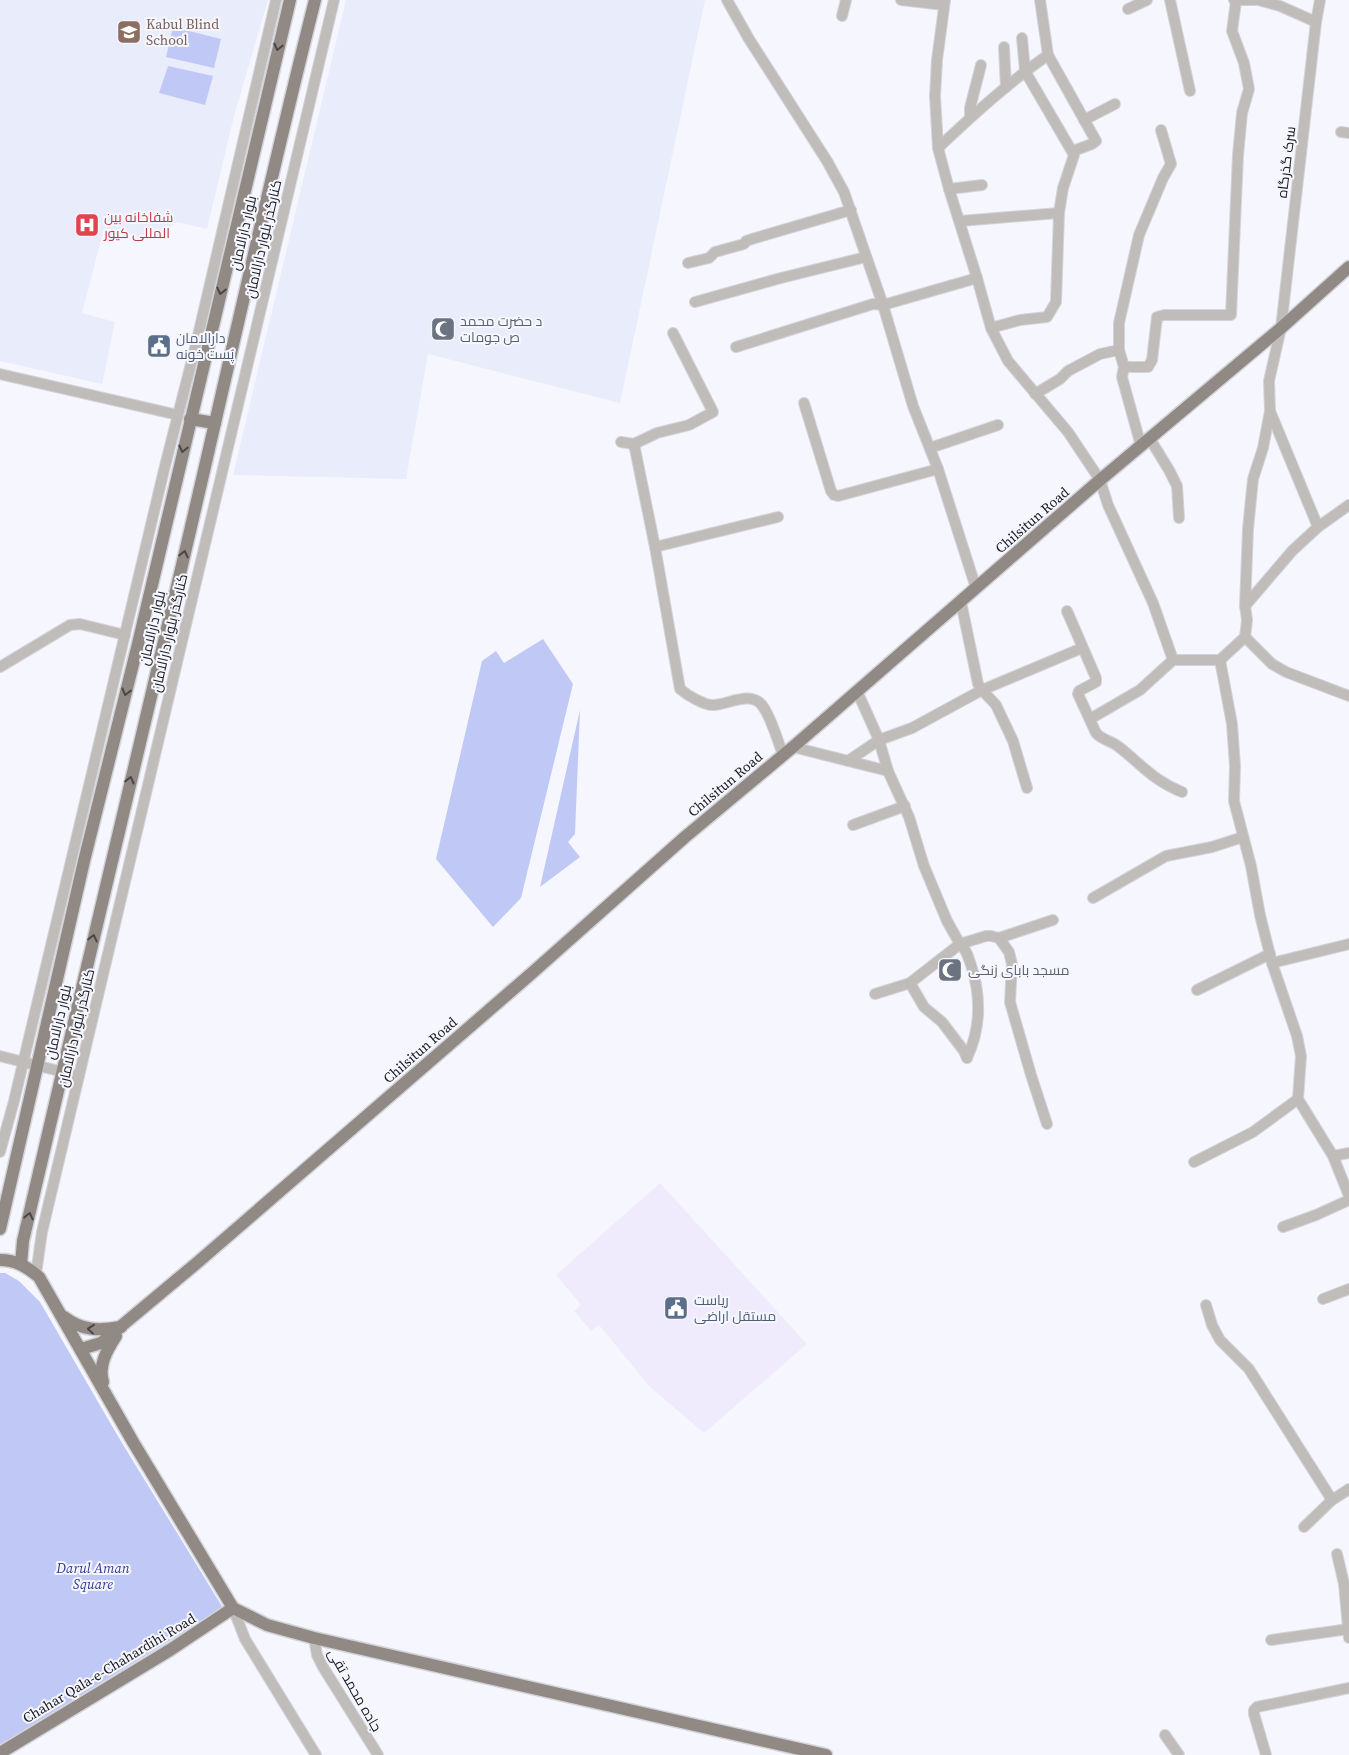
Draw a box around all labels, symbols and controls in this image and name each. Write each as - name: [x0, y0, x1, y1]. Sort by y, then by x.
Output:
- place label: Kabul Blind School: [146, 14, 219, 50]
- school or university icon: Kabul Blind School: [116, 19, 142, 45]
- one-way arrow: [273, 43, 284, 52]
- street label: سرک گذرگاه: [1272, 125, 1300, 199]
- street label: کنارگذر بلوار دارالامان: [240, 178, 286, 300]
- street label: بلوار دارالامان: [225, 194, 261, 272]
- place label: شفاخانه بین المللی کیور: [103, 207, 173, 243]
- hospital icon: شفاخانه بین المللی کیور: [74, 212, 100, 238]
- one-way arrow: [216, 286, 227, 295]
- place label: د حضرت محمد ص جومات: [460, 311, 542, 347]
- mosque icon: د حضرت محمد ص جومات: [430, 316, 456, 342]
- place label: دارالامان پُست خونه: [176, 328, 235, 364]
- public building icon: دارالامان پُست خونه: [146, 333, 172, 359]
- one-way arrow: [178, 444, 189, 453]
- street label: Chilsitun Road: [991, 482, 1073, 558]
- one-way arrow: [178, 549, 189, 558]
- street label: کنارگذر بلوار دارالامان: [146, 572, 192, 694]
- street label: بلوار دارالامان: [134, 589, 170, 667]
- one-way arrow: [121, 688, 132, 697]
- street label: Chilsitun Road: [683, 747, 767, 821]
- one-way arrow: [124, 775, 135, 784]
- one-way arrow: [87, 933, 98, 942]
- mosque icon: مسجد بابای زنگی: [937, 957, 963, 983]
- place label: مسجد بابای زنگی: [968, 960, 1069, 980]
- street label: کنارگذر بلوار دارالامان: [53, 967, 99, 1089]
- street label: بلوار دارالامان: [40, 983, 76, 1061]
- street label: Chilsitun Road: [379, 1012, 461, 1088]
- one-way arrow: [23, 1211, 34, 1220]
- place label: ریاست مستقل اراضی: [694, 1290, 776, 1326]
- public building icon: ریاست مستقل اراضی: [663, 1295, 689, 1321]
- one-way arrow: [87, 1324, 95, 1335]
- park label: Darul Aman Square: [55, 1558, 130, 1594]
- street label: Chahar Qala-e-Chahardihi Road: [19, 1608, 199, 1728]
- street label: جاده محمد تقی: [323, 1645, 387, 1735]

